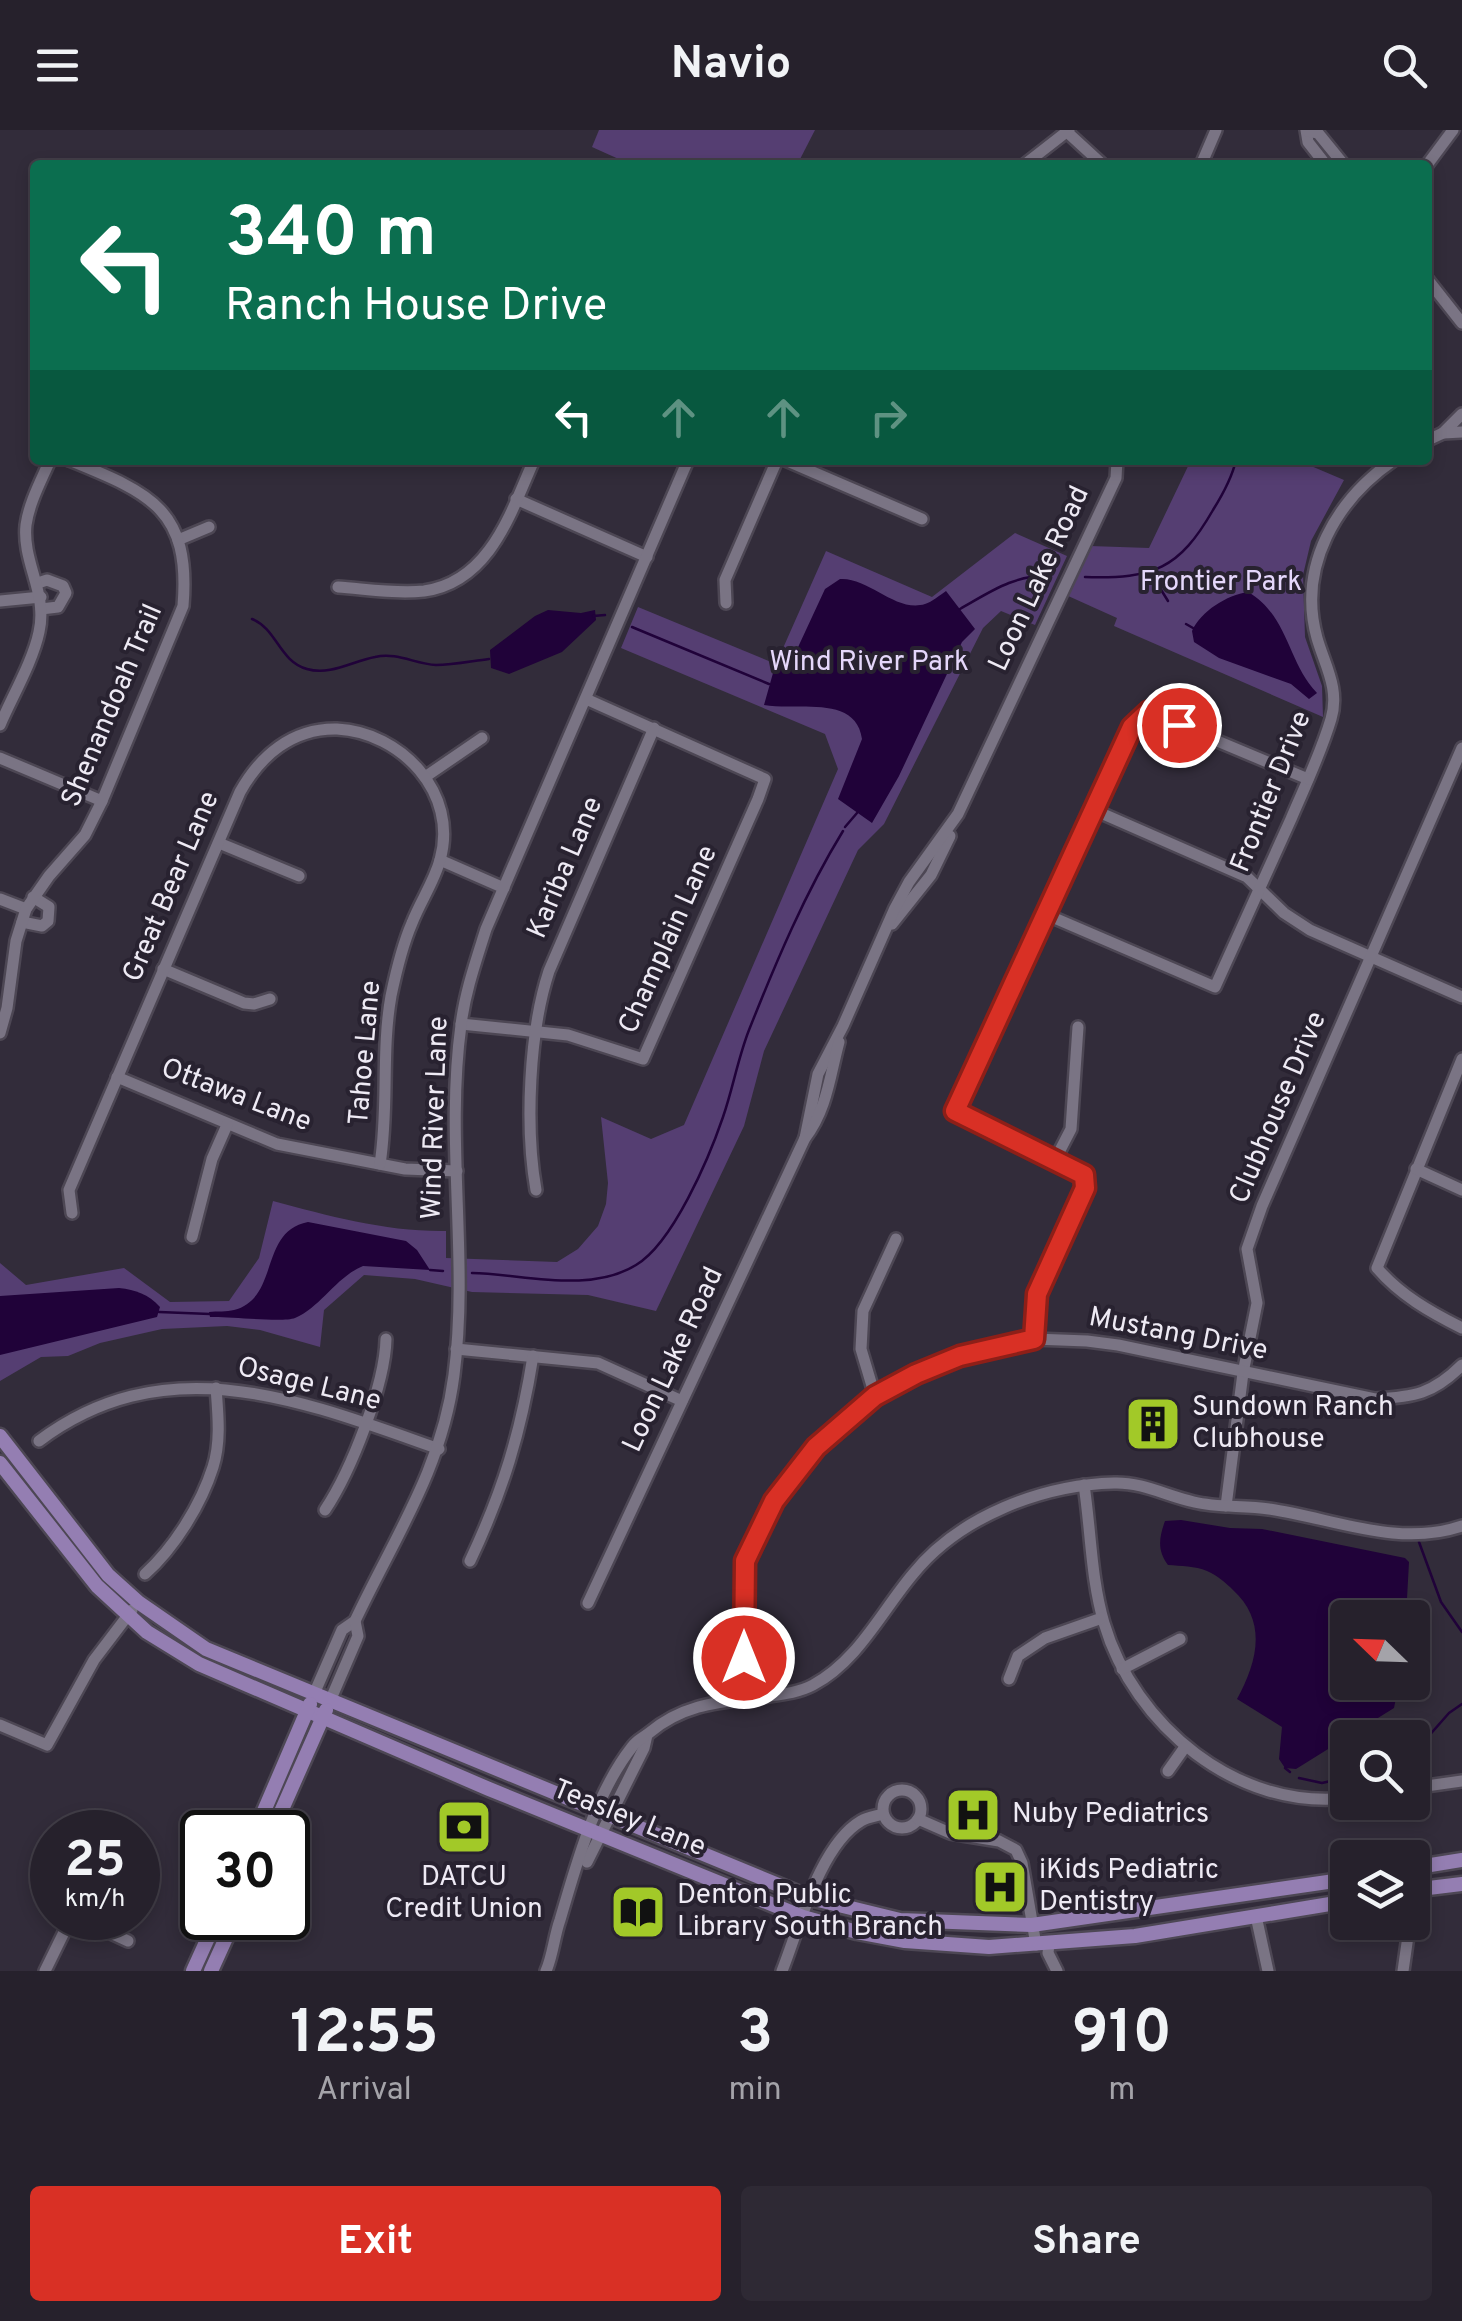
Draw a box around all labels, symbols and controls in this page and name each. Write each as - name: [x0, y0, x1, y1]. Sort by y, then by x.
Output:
- text: Navio: [671, 37, 791, 94]
- icon: menu: [30, 38, 85, 93]
- icon: search: [1377, 38, 1432, 93]
- text: 340 m: [225, 192, 437, 281]
- icon: left: [60, 200, 190, 330]
- text: Ranch House Drive: [225, 279, 607, 336]
- icon: left: [546, 390, 601, 445]
- icon: ahead: [651, 390, 706, 445]
- icon: ahead: [756, 390, 811, 445]
- icon: right: [861, 390, 916, 445]
- street label: Loon Lake Road: [981, 481, 1099, 677]
- park label: Frontier Park: [1140, 565, 1302, 601]
- street label: Shenandoah Trail: [54, 599, 172, 813]
- park label: Wind River Park: [769, 645, 969, 681]
- pin: [1137, 683, 1222, 768]
- icon: arrive: [1152, 698, 1207, 753]
- street label: Frontier Drive: [1223, 706, 1321, 878]
- street label: Great Bear Lane: [116, 786, 228, 988]
- street label: Kariba Lane: [520, 792, 612, 944]
- street label: Champlain Lane: [611, 840, 727, 1040]
- street label: Tahoe Lane: [342, 979, 390, 1127]
- street label: Clubhouse Drive: [1222, 1006, 1336, 1210]
- street label: Wind River Lane: [414, 1015, 458, 1221]
- street label: Ottawa Lane: [156, 1051, 316, 1141]
- street label: Loon Lake Road: [615, 1262, 733, 1458]
- street label: Mustang Drive: [1086, 1300, 1270, 1370]
- street label: Osage Lane: [233, 1350, 385, 1420]
- place label: Sundown Ranch Clubhouse: [1192, 1390, 1394, 1458]
- building icon: Sundown Ranch Clubhouse: [1123, 1394, 1183, 1454]
- north arrow: [1330, 1600, 1430, 1700]
- map controls: [1330, 1600, 1430, 1940]
- position arrow: [692, 1606, 796, 1710]
- button: search: [1330, 1720, 1430, 1820]
- street label: Teasley Lane: [547, 1772, 711, 1866]
- hospital icon: Nuby Pediatrics: [943, 1785, 1003, 1845]
- bank icon: DATCU Credit Union: [434, 1797, 494, 1857]
- place label: Nuby Pediatrics: [1012, 1797, 1209, 1833]
- speed limit sign: 30: [180, 1810, 310, 1940]
- text: 25: [64, 1831, 126, 1894]
- button: layers: [1330, 1840, 1430, 1940]
- place label: iKids Pediatric Dentistry: [1039, 1853, 1219, 1921]
- hospital icon: iKids Pediatric Dentistry: [970, 1857, 1030, 1917]
- place label: DATCU Credit Union: [385, 1860, 543, 1928]
- place label: Denton Public Library South Branch: [677, 1878, 943, 1946]
- library icon: Denton Public Library South Branch: [608, 1882, 668, 1942]
- text: km/h: [65, 1884, 125, 1916]
- text: 12:55: [290, 1998, 439, 2074]
- text: 3: [737, 1998, 773, 2074]
- text: 910: [1072, 1998, 1172, 2074]
- text: Arrival: [317, 2071, 412, 2111]
- text: min: [729, 2071, 782, 2111]
- text: m: [1108, 2071, 1135, 2111]
- button: Exit: [30, 2186, 721, 2301]
- button: Share: [741, 2186, 1432, 2301]

